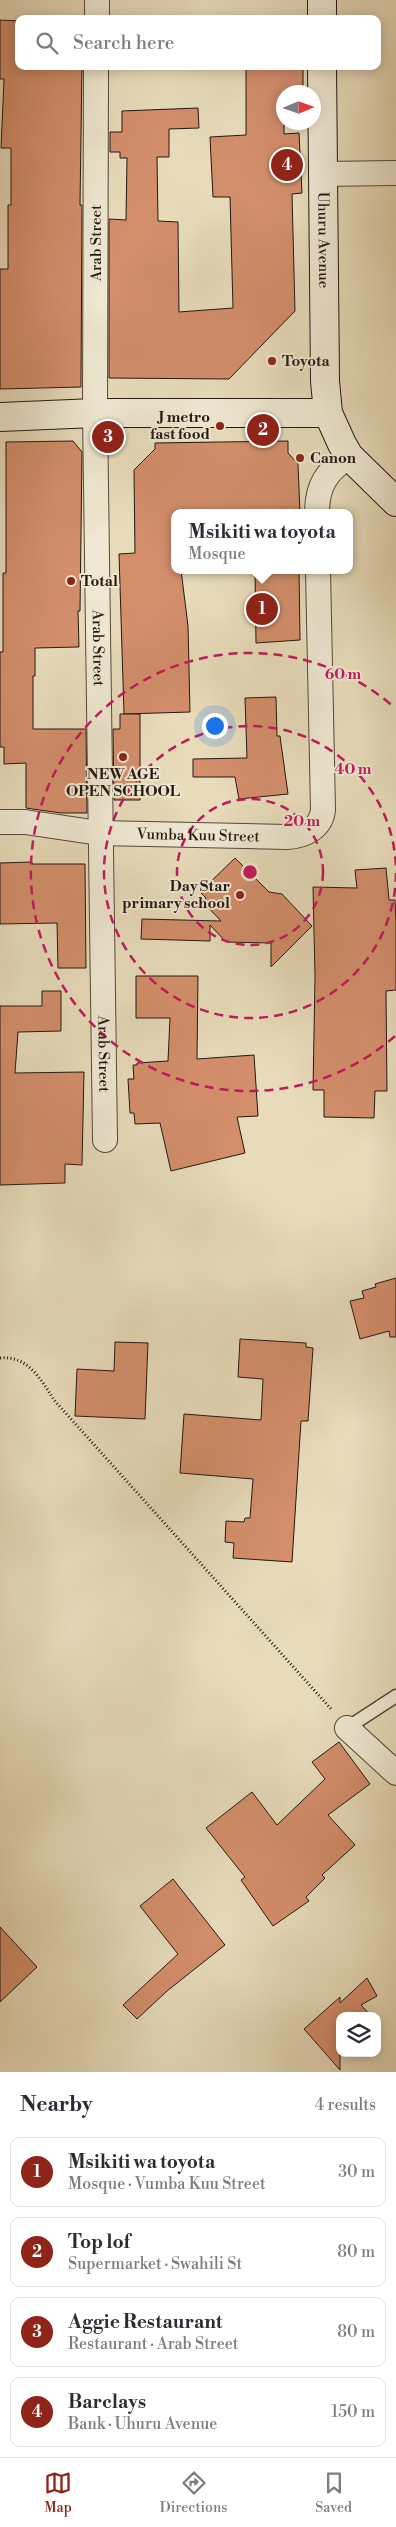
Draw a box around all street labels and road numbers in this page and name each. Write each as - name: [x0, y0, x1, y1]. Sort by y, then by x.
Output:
- street label: Uhuru Avenue: [314, 192, 334, 288]
- street label: Arab Street: [87, 204, 106, 282]
- street label: Arab Street: [88, 608, 108, 687]
- street label: Vumba Kuu Street: [135, 824, 261, 846]
- street label: Arab Street: [94, 1014, 114, 1093]

